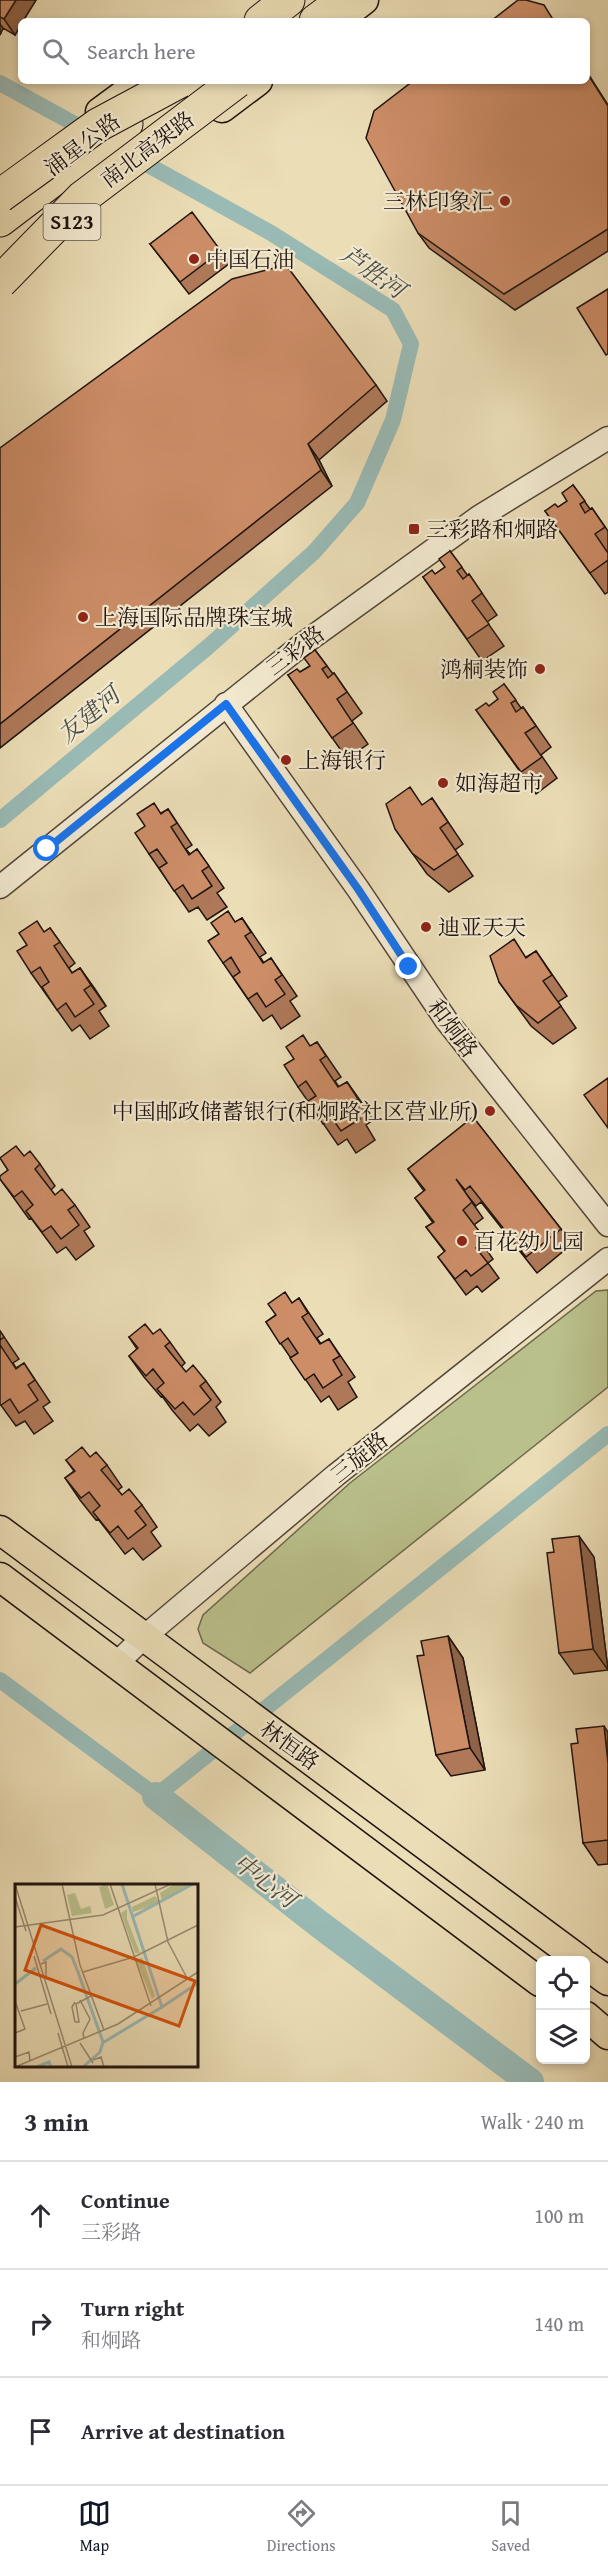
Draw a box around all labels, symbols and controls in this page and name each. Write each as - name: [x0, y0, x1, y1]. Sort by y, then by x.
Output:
- search box: [18, 18, 590, 84]
- icon: search: [39, 35, 72, 68]
- text: Search here: [87, 35, 196, 67]
- street label: 南北高架路: [93, 103, 201, 195]
- street label: 浦星公路: [37, 105, 127, 183]
- place label: 三林印象汇: [383, 185, 493, 217]
- marker: 三林印象汇: [498, 194, 512, 208]
- road number: S123: [44, 204, 100, 240]
- water label: 芦胜河: [334, 237, 416, 309]
- place label: 中国石油: [206, 243, 294, 275]
- marker: 中国石油: [187, 252, 201, 266]
- place label: 三彩路和炯路: [426, 513, 558, 545]
- marker: 三彩路和炯路: [407, 522, 421, 536]
- place label: 上海国际品牌珠宝城: [95, 601, 293, 633]
- marker: 上海国际品牌珠宝城: [76, 610, 90, 624]
- street label: 三彩路: [259, 617, 331, 683]
- place label: 鸿桐装饰: [440, 653, 528, 685]
- marker: 鸿桐装饰: [533, 662, 547, 676]
- water label: 友建河: [50, 675, 131, 751]
- place label: 上海银行: [298, 744, 386, 776]
- marker: 上海银行: [279, 753, 293, 767]
- place label: 如海超市: [455, 767, 543, 799]
- marker: 如海超市: [436, 776, 450, 790]
- route start: [33, 835, 59, 861]
- place label: 迪亚天天: [438, 911, 526, 943]
- marker: 迪亚天天: [419, 920, 433, 934]
- route end: [395, 953, 421, 979]
- street label: 和炯路: [420, 992, 486, 1064]
- place label: 中国邮政储蓄银行(和炯路社区营业所): [112, 1095, 478, 1127]
- marker: 中国邮政储蓄银行(和炯路社区营业所): [483, 1104, 497, 1118]
- place label: 百花幼儿园: [474, 1225, 584, 1257]
- marker: 百花幼儿园: [455, 1234, 469, 1248]
- street label: 三旋路: [323, 1424, 395, 1490]
- street label: 林恒路: [254, 1713, 326, 1777]
- water label: 中心河: [226, 1845, 308, 1919]
- inset map: [15, 1884, 198, 2067]
- map controls: [536, 1956, 590, 2064]
- button: locate: [536, 1956, 590, 2010]
- button: layers: [536, 2010, 590, 2064]
- text: 3 min: [24, 2102, 89, 2141]
- text: Walk · 240 m: [481, 2107, 584, 2136]
- text: Continue: [81, 2184, 170, 2216]
- icon: ahead: [24, 2199, 57, 2232]
- text: 100 m: [534, 2201, 584, 2230]
- text: 三彩路: [81, 2217, 141, 2246]
- text: Turn right: [81, 2292, 184, 2324]
- icon: right: [24, 2307, 57, 2340]
- text: 140 m: [534, 2309, 584, 2338]
- text: 和炯路: [81, 2325, 141, 2354]
- icon: arrive: [24, 2415, 57, 2448]
- text: Arrive at destination: [81, 2415, 285, 2447]
- tab: Map: [78, 2497, 111, 2557]
- tab: Directions: [267, 2497, 336, 2557]
- tab: Saved: [491, 2497, 530, 2557]

